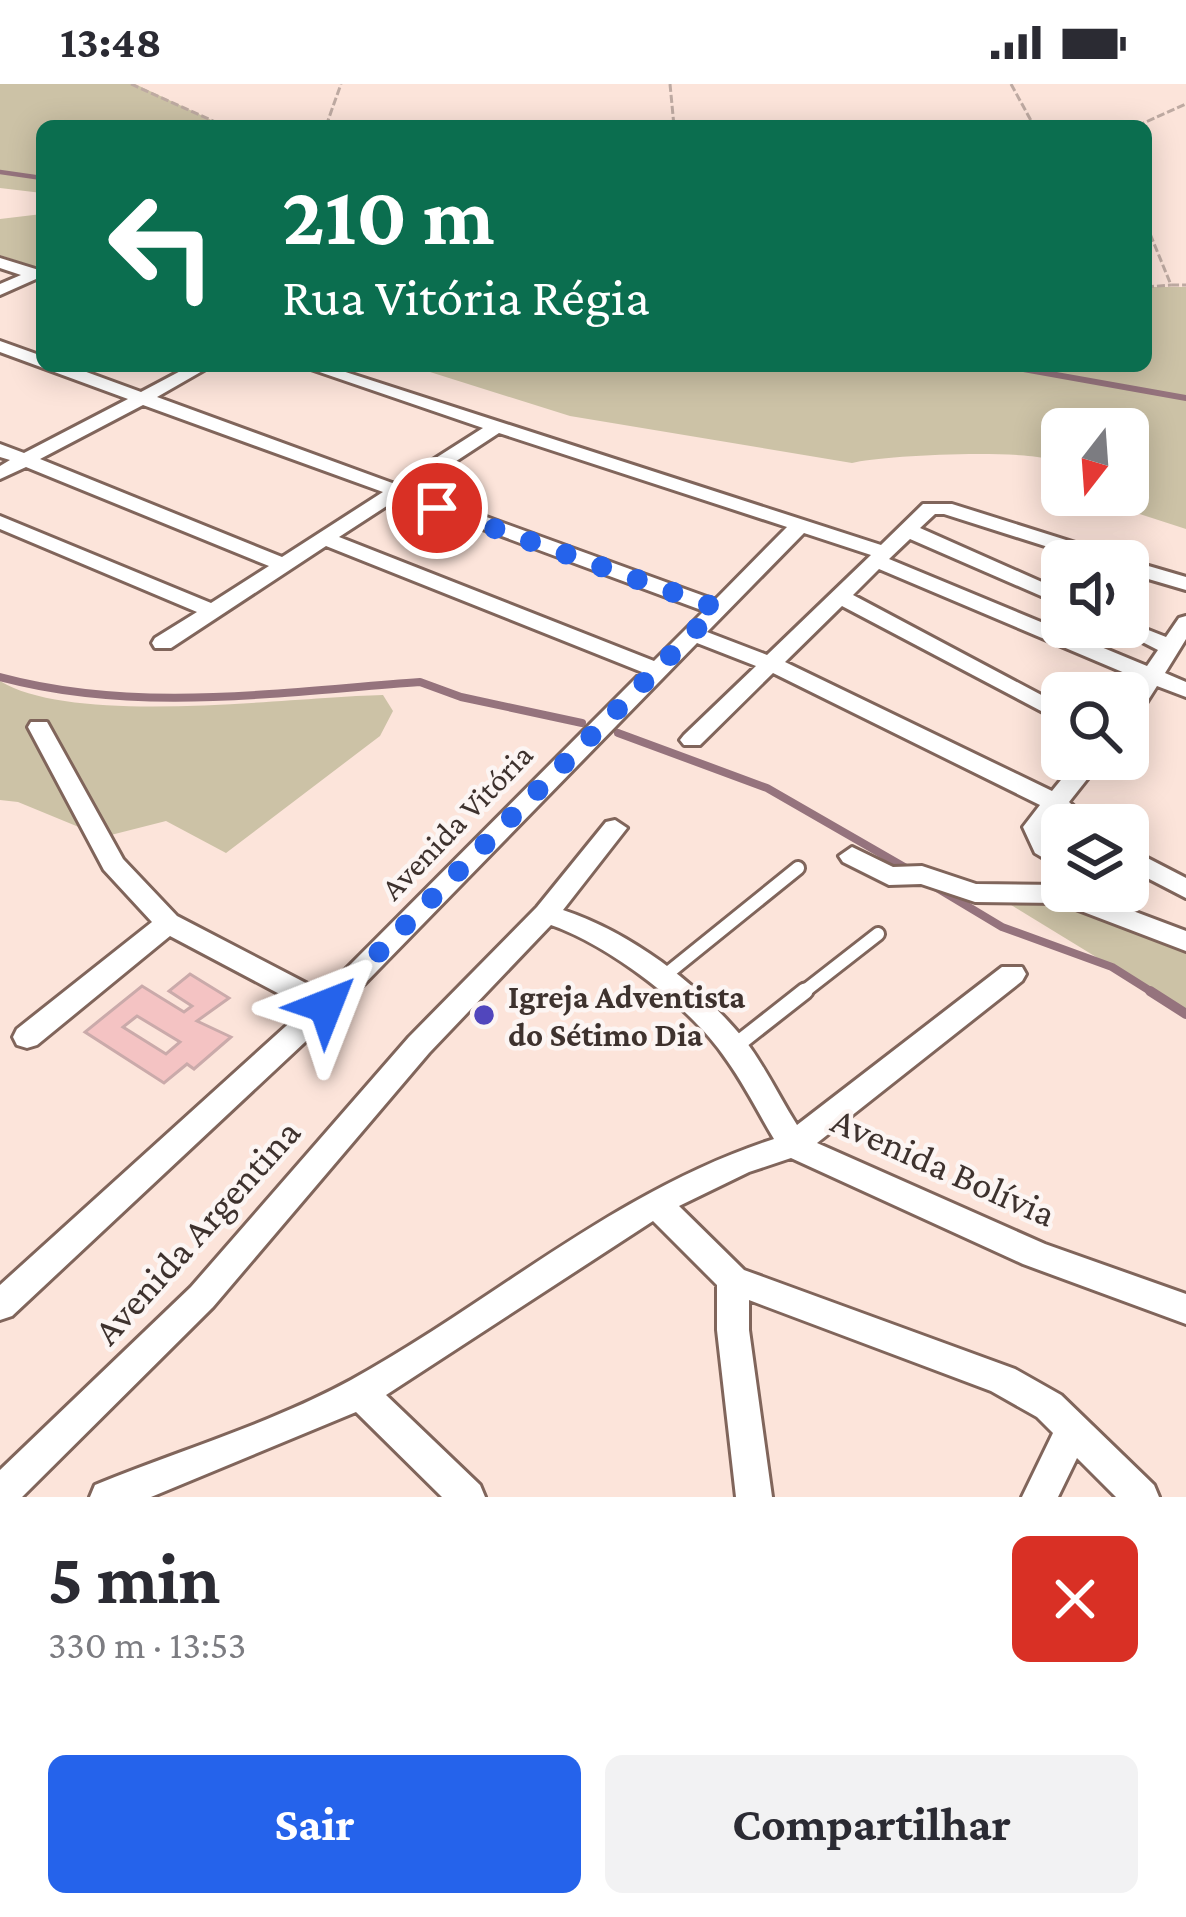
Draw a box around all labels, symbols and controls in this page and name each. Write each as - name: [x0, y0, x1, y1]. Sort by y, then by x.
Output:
- text: 13:48: [60, 17, 162, 67]
- icon: left: [84, 168, 240, 324]
- text: 210 m: [282, 169, 495, 262]
- text: Rua Vitória Régia: [282, 267, 650, 327]
- north arrow: [1041, 408, 1149, 516]
- map controls: [1041, 408, 1149, 912]
- pin: [386, 457, 488, 559]
- icon: arrive: [404, 475, 470, 541]
- button: sound: [1041, 540, 1149, 648]
- button: search: [1041, 672, 1149, 780]
- street label: Avenida Vitória: [373, 736, 540, 907]
- button: layers: [1041, 804, 1149, 912]
- position arrow: [263, 943, 389, 1069]
- place label: Igreja Adventista do Sétimo Dia: [508, 978, 745, 1053]
- marker: Igreja Adventista do Sétimo Dia: [471, 1002, 497, 1028]
- street label: Avenida Bolívia: [825, 1098, 1062, 1235]
- street label: Avenida Argentina: [84, 1110, 309, 1353]
- button: close: [1012, 1536, 1138, 1662]
- text: 5 min: [48, 1538, 220, 1618]
- text: 330 m · 13:53: [48, 1623, 246, 1666]
- button: Sair: [48, 1755, 581, 1893]
- button: Compartilhar: [605, 1755, 1138, 1893]

